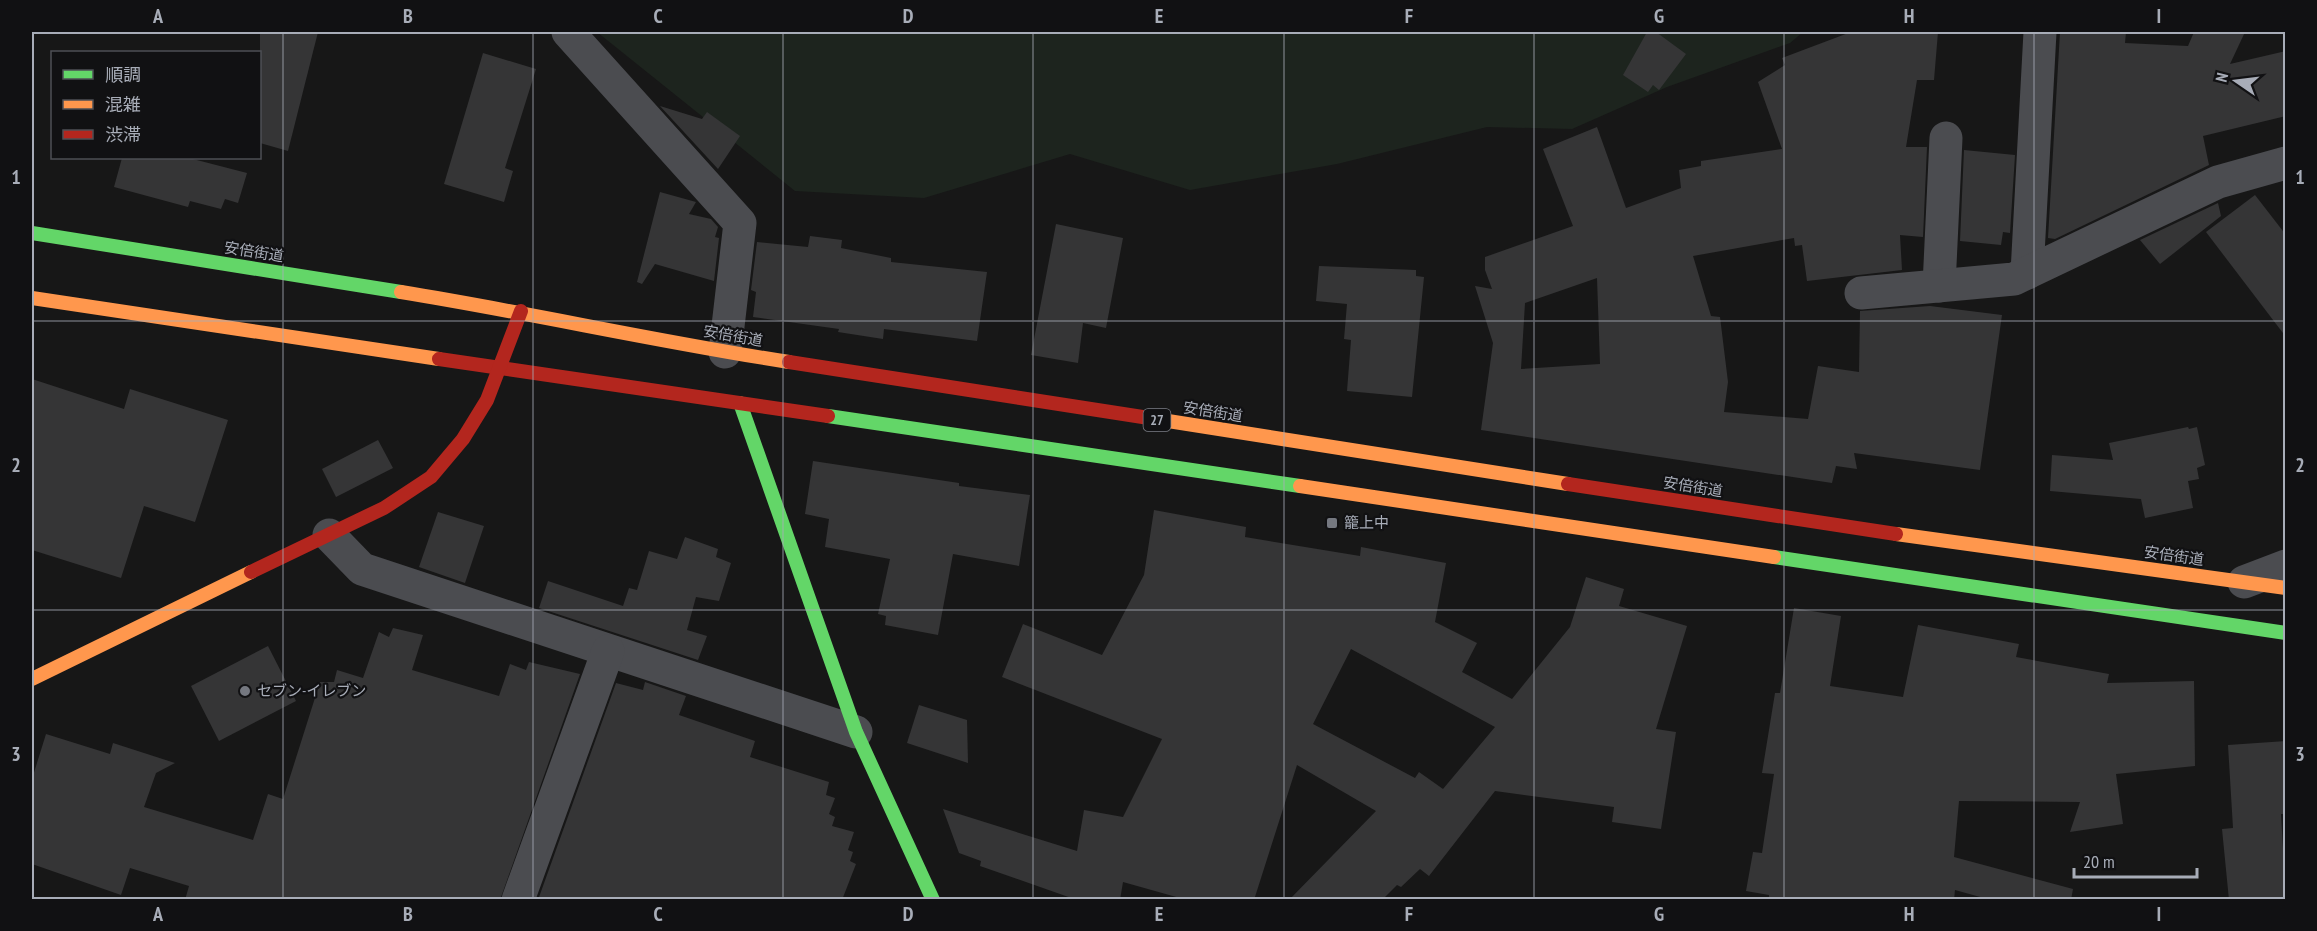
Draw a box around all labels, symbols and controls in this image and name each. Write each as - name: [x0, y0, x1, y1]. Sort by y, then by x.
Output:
- text: A: [152, 3, 164, 29]
- text: B: [403, 3, 413, 29]
- text: C: [653, 3, 663, 29]
- text: D: [903, 3, 914, 29]
- text: E: [1155, 3, 1163, 29]
- text: F: [1405, 3, 1413, 29]
- text: G: [1654, 3, 1664, 29]
- text: H: [1904, 3, 1914, 29]
- text: I: [2157, 3, 2161, 29]
- legend: [51, 51, 261, 159]
- north arrow: [2206, 51, 2266, 111]
- text: 順調: [105, 63, 141, 86]
- text: N: [2211, 71, 2232, 84]
- text: 混雑: [105, 93, 141, 116]
- text: 渋滞: [105, 123, 141, 146]
- text: 1: [11, 164, 21, 190]
- text: 1: [2295, 164, 2305, 190]
- street label: 安倍街道: [223, 237, 285, 266]
- street label: 安倍街道: [702, 321, 764, 350]
- street label: 安倍街道: [1182, 397, 1244, 426]
- road number: 27: [1144, 409, 1170, 431]
- text: 2: [11, 452, 21, 478]
- text: 2: [2295, 452, 2305, 478]
- street label: 安倍街道: [1662, 472, 1724, 501]
- place label: 籠上中: [1344, 513, 1389, 532]
- marker: 籠上中: [1325, 516, 1339, 530]
- street label: 安倍街道: [2143, 542, 2205, 569]
- place label: セブン-イレブン: [257, 681, 366, 700]
- marker: セブン-イレブン: [238, 684, 252, 698]
- text: 3: [11, 741, 21, 767]
- text: 3: [2295, 741, 2305, 767]
- scale bar: [2074, 841, 2197, 879]
- text: 20 m: [2083, 850, 2115, 873]
- text: A: [152, 901, 164, 927]
- text: B: [403, 901, 413, 927]
- text: C: [653, 901, 663, 927]
- text: D: [903, 901, 914, 927]
- text: E: [1155, 901, 1163, 927]
- text: F: [1405, 901, 1413, 927]
- text: G: [1654, 901, 1664, 927]
- text: H: [1904, 901, 1914, 927]
- text: I: [2157, 901, 2161, 927]

